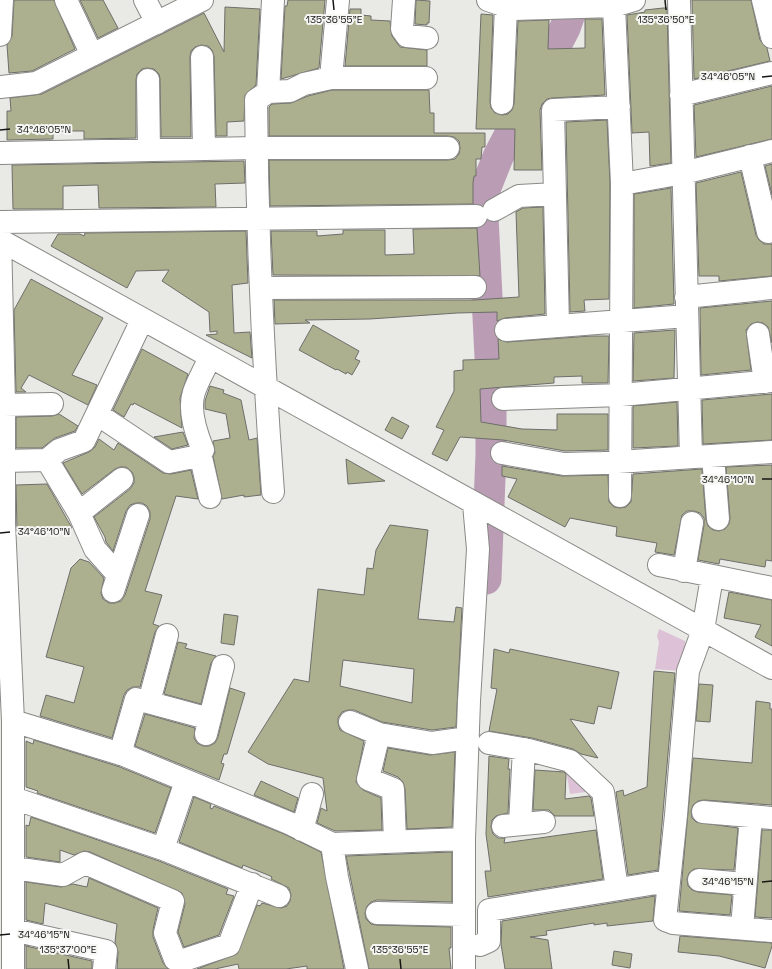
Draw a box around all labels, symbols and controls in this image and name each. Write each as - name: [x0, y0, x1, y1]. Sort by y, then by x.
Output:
- text: 135°36'55"E: [306, 13, 363, 26]
- text: 135°36'50"E: [638, 13, 695, 26]
- text: 34°46'05"N: [701, 70, 755, 83]
- text: 34°46'05"N: [17, 123, 71, 136]
- text: 34°46'10"N: [702, 473, 754, 486]
- text: 34°46'10"N: [18, 525, 70, 538]
- text: 34°46'15"N: [702, 875, 754, 888]
- text: 34°46'15"N: [18, 928, 70, 941]
- text: 135°37'00"E: [40, 943, 97, 956]
- text: 135°36'55"E: [372, 943, 429, 956]

